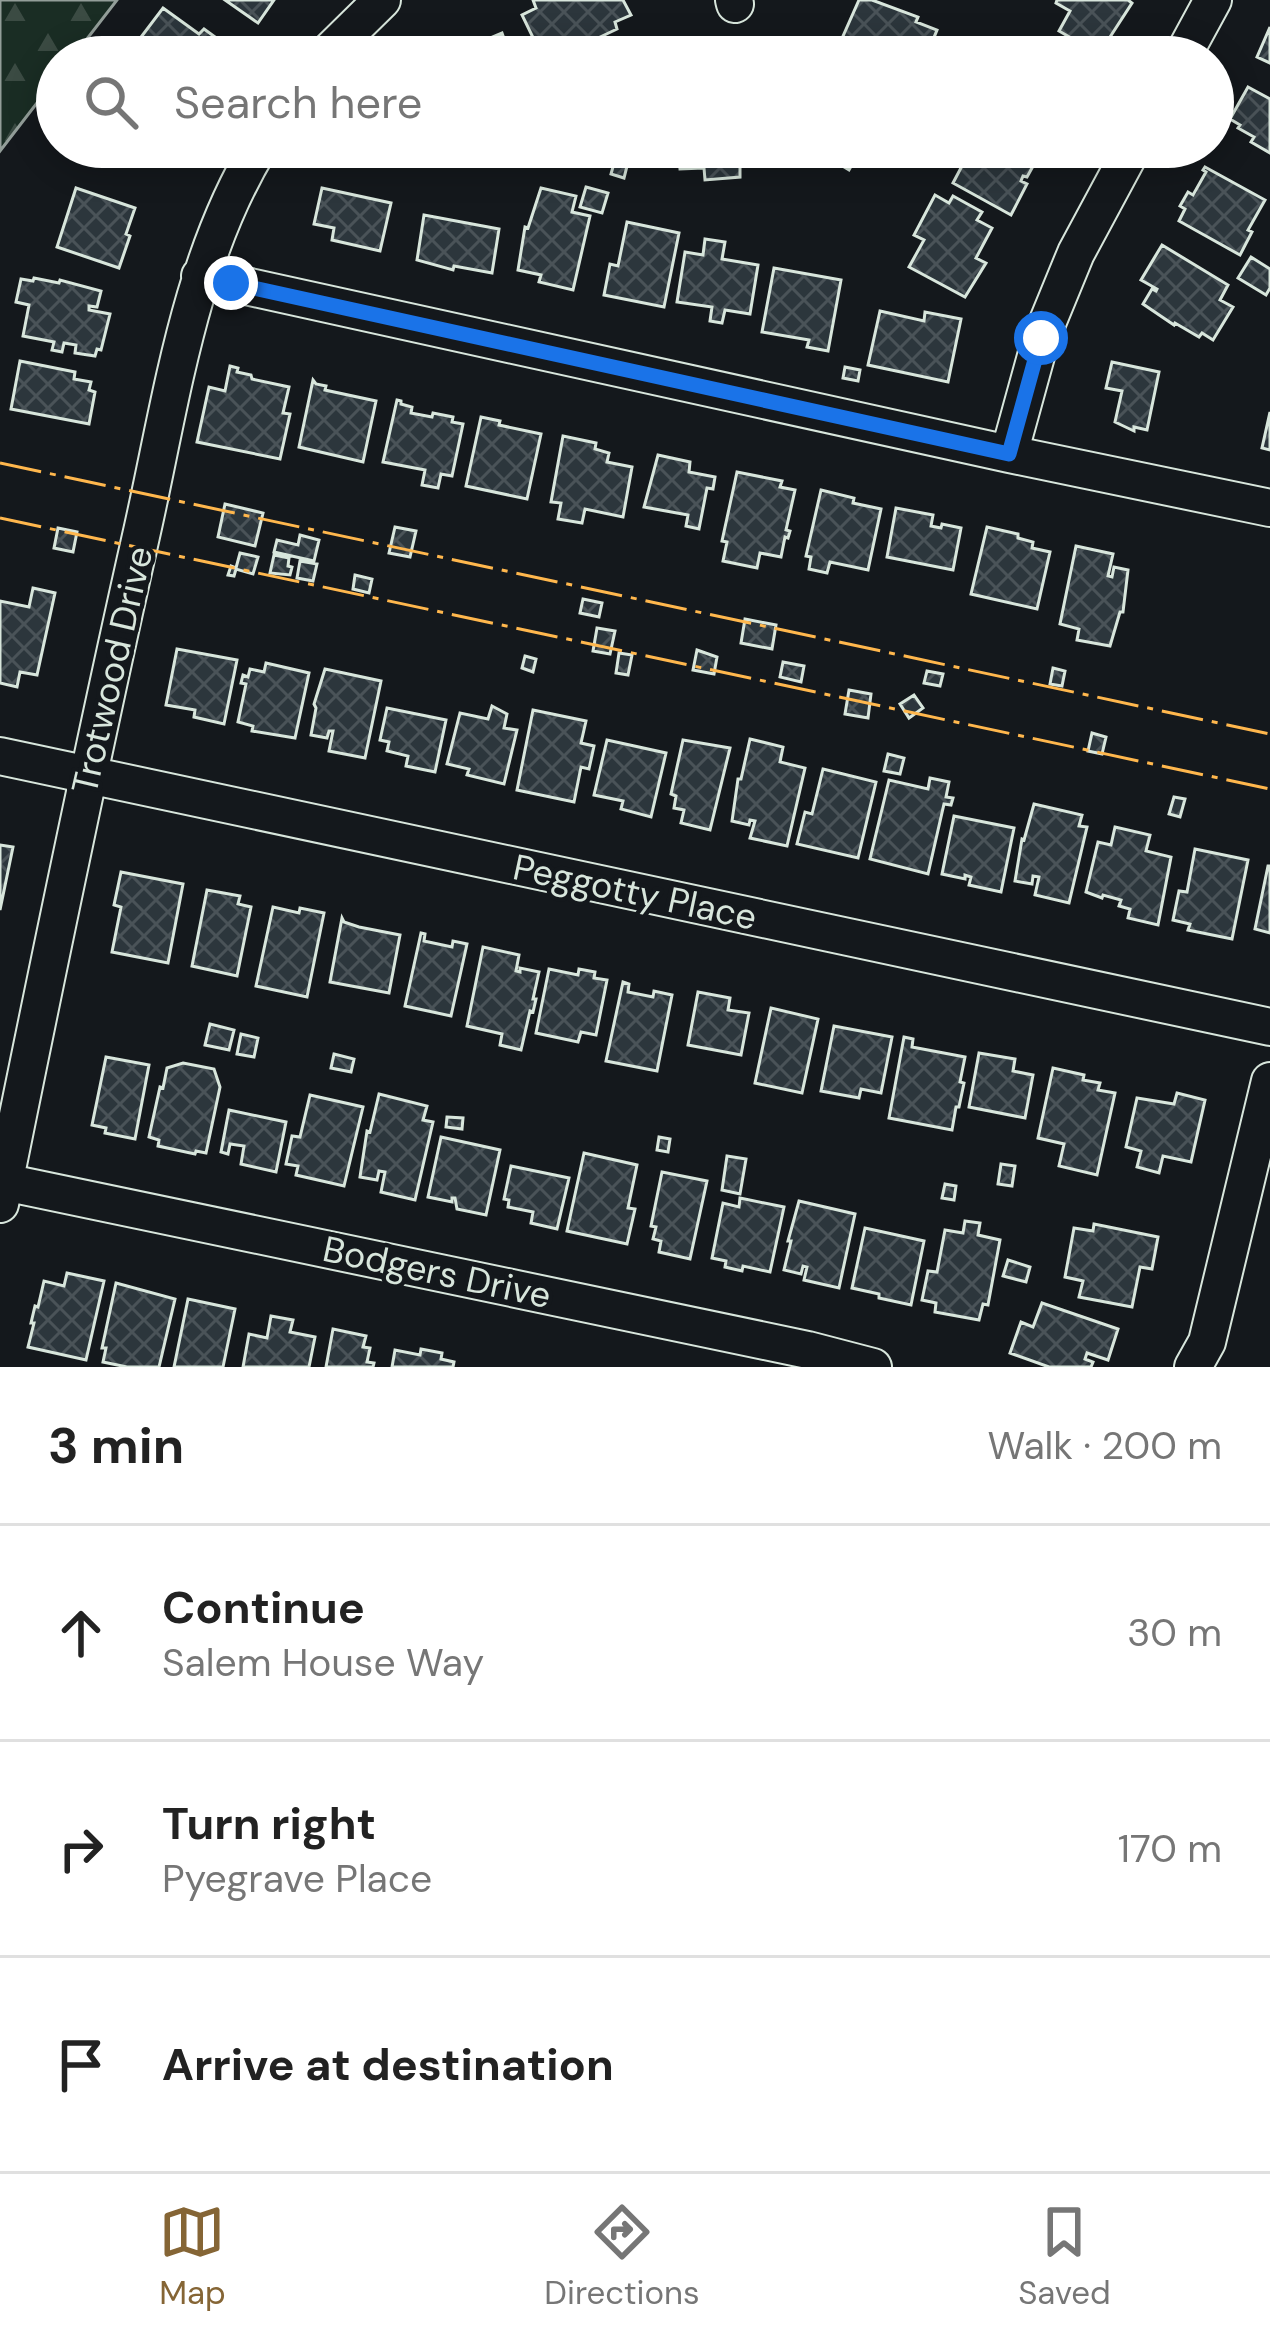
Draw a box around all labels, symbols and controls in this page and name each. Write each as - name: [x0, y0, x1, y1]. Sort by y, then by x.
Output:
- search box: [36, 36, 1234, 168]
- icon: search: [78, 69, 144, 135]
- text: Search here: [174, 73, 422, 132]
- route end: [204, 256, 258, 310]
- route start: [1014, 311, 1068, 365]
- street label: Trotwood Drive: [61, 542, 163, 798]
- street label: Peggotty Place: [509, 843, 761, 941]
- street label: Bodgers Drive: [319, 1225, 555, 1319]
- text: 3 min: [48, 1412, 184, 1479]
- text: Walk · 200 m: [988, 1420, 1222, 1471]
- text: Continue: [162, 1578, 365, 1637]
- icon: ahead: [48, 1600, 114, 1666]
- text: 30 m: [1127, 1607, 1222, 1658]
- text: Salem House Way: [162, 1637, 484, 1688]
- text: Turn right: [162, 1794, 376, 1853]
- icon: right: [48, 1816, 114, 1882]
- text: 170 m: [1118, 1823, 1222, 1874]
- text: Pyegrave Place: [162, 1853, 432, 1904]
- icon: arrive: [48, 2032, 114, 2098]
- text: Arrive at destination: [162, 2035, 614, 2094]
- tab: Map: [159, 2199, 226, 2314]
- tab: Directions: [544, 2199, 700, 2314]
- tab: Saved: [1018, 2199, 1111, 2314]

